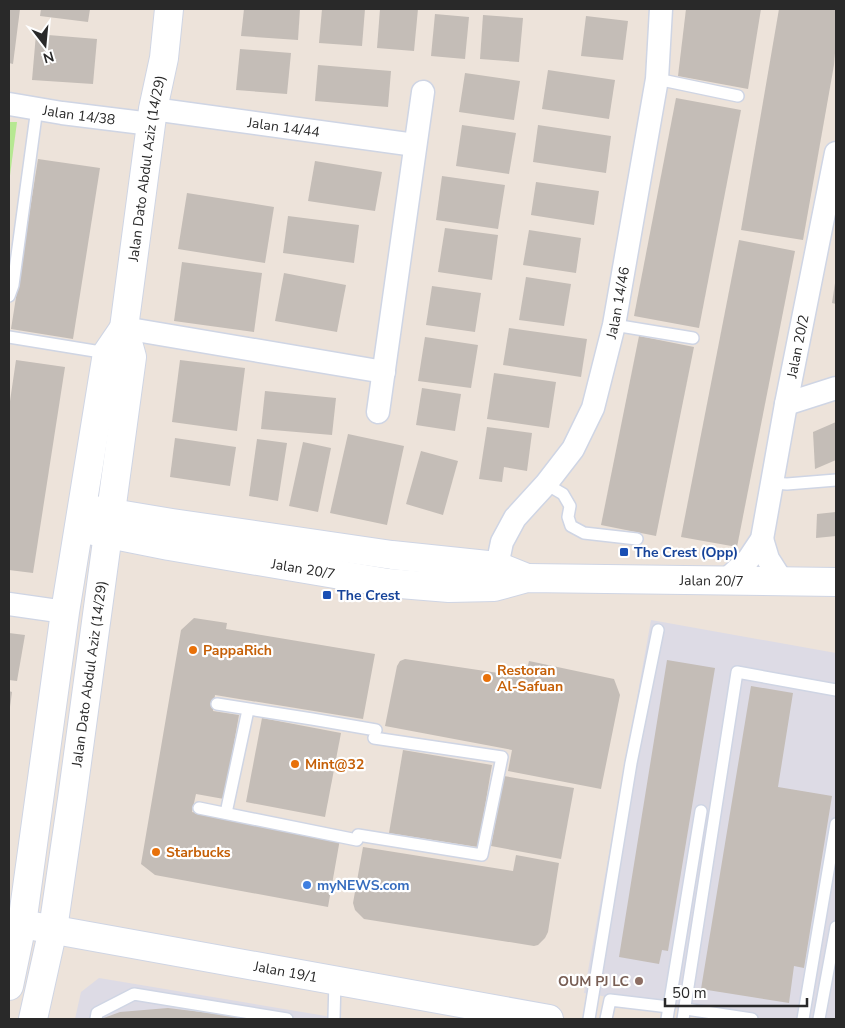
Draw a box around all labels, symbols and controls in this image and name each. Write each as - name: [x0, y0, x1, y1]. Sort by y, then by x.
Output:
- north arrow: [20, 20, 70, 70]
- text: N: [41, 46, 56, 68]
- street label: Jalan Dato Abdul Aziz (14/29): [124, 74, 170, 264]
- street label: Jalan 14/38: [40, 101, 116, 129]
- street label: Jalan 14/44: [245, 113, 321, 142]
- street label: Jalan 14/46: [602, 265, 634, 342]
- street label: Jalan 20/2: [782, 313, 814, 381]
- place label: The Crest (Opp): [634, 543, 738, 562]
- marker: The Crest (Opp): [618, 546, 630, 558]
- street label: Jalan 20/7: [269, 554, 337, 584]
- street label: Jalan 20/7: [678, 571, 744, 591]
- street label: Jalan Dato Abdul Aziz (14/29): [67, 579, 112, 769]
- place label: The Crest: [337, 586, 400, 605]
- marker: The Crest: [321, 589, 333, 601]
- place label: PappaRich: [203, 641, 272, 660]
- marker: PappaRich: [187, 644, 199, 656]
- place label: Restoran Al-Safuan: [497, 661, 563, 696]
- marker: Restoran Al-Safuan: [481, 672, 493, 684]
- place label: Mint@32: [305, 755, 364, 774]
- marker: Mint@32: [289, 758, 301, 770]
- place label: Starbucks: [166, 843, 231, 862]
- marker: Starbucks: [150, 846, 162, 858]
- place label: myNEWS.com: [317, 876, 409, 895]
- marker: myNEWS.com: [301, 879, 313, 891]
- street label: Jalan 19/1: [251, 957, 319, 987]
- place label: OUM PJ LC: [558, 972, 629, 991]
- marker: OUM PJ LC: [633, 975, 645, 987]
- scale bar: [665, 976, 808, 1008]
- text: 50 m: [672, 983, 707, 1003]

